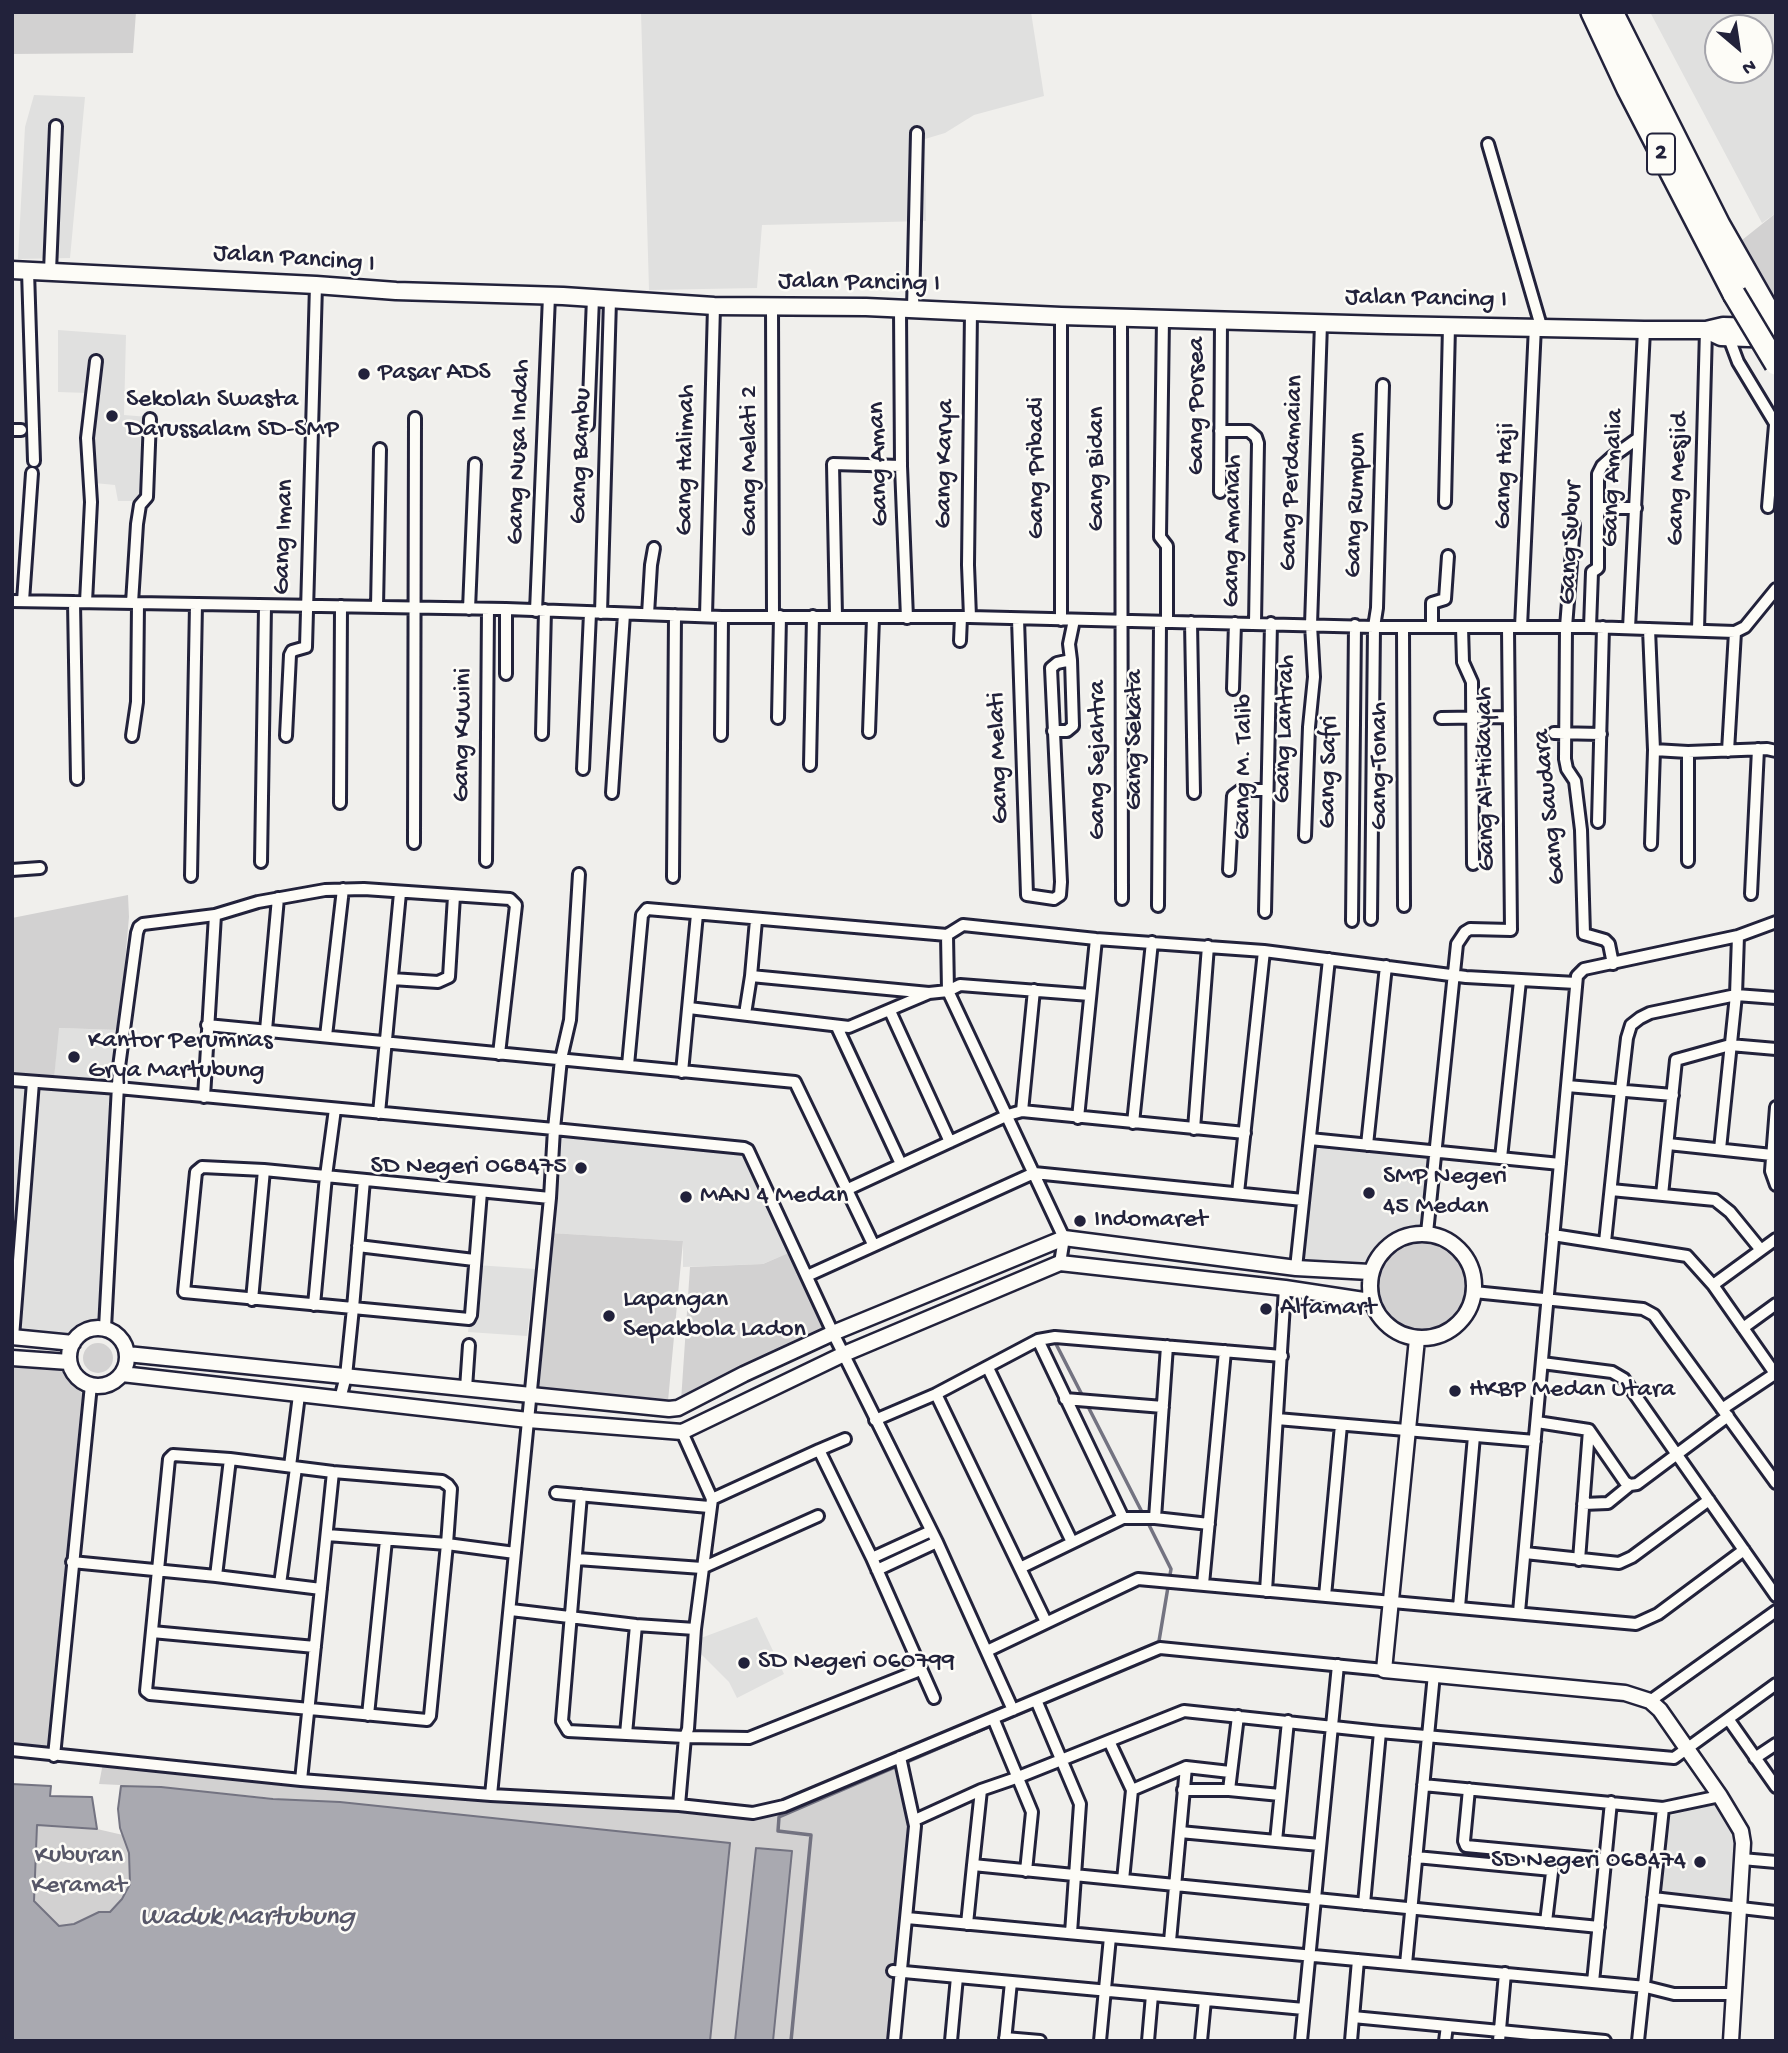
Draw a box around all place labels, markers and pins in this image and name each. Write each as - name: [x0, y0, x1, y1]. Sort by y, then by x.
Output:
- place label: Pasar ADS: [378, 358, 490, 390]
- marker: Pasar ADS: [356, 366, 372, 382]
- place label: Sekolah Swasta Darussalam SD-SMP: [126, 385, 339, 446]
- marker: Sekolah Swasta Darussalam SD-SMP: [104, 408, 120, 424]
- place label: Kantor Perumnas Grya Martubung: [88, 1026, 273, 1088]
- marker: Kantor Perumnas Grya Martubung: [66, 1049, 82, 1065]
- place label: SD Negeri 068475: [371, 1152, 567, 1184]
- marker: SD Negeri 068475: [573, 1160, 589, 1176]
- place label: SMP Negeri 45 Medan: [1383, 1162, 1507, 1224]
- place label: MAN 4 Medan: [700, 1181, 848, 1213]
- marker: SMP Negeri 45 Medan: [1361, 1185, 1377, 1201]
- marker: MAN 4 Medan: [678, 1189, 694, 1205]
- place label: Indomaret: [1094, 1205, 1207, 1237]
- marker: Indomaret: [1072, 1213, 1088, 1229]
- place label: Lapangan Sepakbola Ladon: [623, 1285, 806, 1346]
- place label: Alfamart: [1280, 1293, 1376, 1325]
- marker: Alfamart: [1258, 1301, 1274, 1317]
- marker: Lapangan Sepakbola Ladon: [601, 1308, 617, 1324]
- place label: HKBP Medan Utara: [1469, 1375, 1675, 1407]
- marker: HKBP Medan Utara: [1447, 1383, 1463, 1399]
- place label: SD Negeri 060799: [758, 1647, 955, 1679]
- marker: SD Negeri 060799: [736, 1655, 752, 1671]
- place label: SD Negeri 068474: [1491, 1846, 1686, 1878]
- marker: SD Negeri 068474: [1692, 1854, 1708, 1870]

